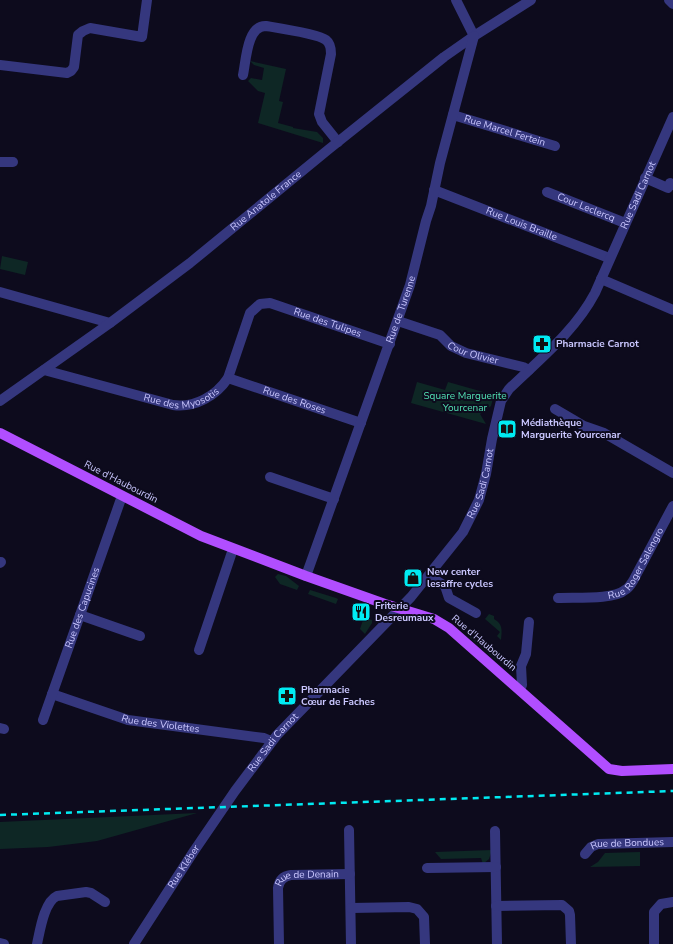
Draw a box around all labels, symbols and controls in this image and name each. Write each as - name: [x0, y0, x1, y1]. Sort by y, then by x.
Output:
- street label: Rue Marcel Fertein: [462, 112, 547, 150]
- street label: Rue Sadi Carnot: [617, 159, 660, 231]
- street label: Rue Anatole France: [227, 167, 304, 234]
- street label: Cour Leclercq: [555, 190, 617, 225]
- street label: Rue Louis Braille: [484, 204, 559, 244]
- street label: Rue de Turenne: [383, 274, 419, 345]
- street label: Rue des Tulipes: [292, 305, 363, 341]
- pharmacy icon: Pharmacie Carnot: [531, 333, 553, 355]
- place label: Pharmacie Carnot: [556, 337, 639, 351]
- street label: Cour Olivier: [444, 339, 500, 368]
- street label: Rue des Roses: [261, 383, 328, 418]
- street label: Rue des Myosotis: [142, 384, 223, 413]
- park label: Square Marguerite Yourcenar: [423, 389, 507, 415]
- place label: Médiathèque Marguerite Yourcenar: [521, 416, 621, 442]
- library icon: Médiathèque Marguerite Yourcenar: [496, 418, 518, 440]
- street label: Rue Sadi Carnot: [464, 447, 497, 521]
- street label: Rue d'Haubourdin: [82, 457, 160, 507]
- street label: Rue Roger Salengro: [607, 525, 667, 603]
- street label: Rue des Capucines: [62, 565, 103, 650]
- place label: New center lesaffre cycles: [427, 565, 493, 591]
- shop icon: New center lesaffre cycles: [402, 567, 424, 589]
- place label: Friterie Desreumaux: [375, 599, 434, 625]
- restaurant icon: Friterie Desreumaux: [350, 601, 372, 623]
- street label: Rue d'Haubourdin: [448, 612, 520, 674]
- place label: Pharmacie Cœur de Faches: [301, 683, 375, 709]
- pharmacy icon: Pharmacie Cœur de Faches: [276, 685, 298, 707]
- street label: Rue Sadi Carnot: [245, 710, 302, 775]
- street label: Rue des Violettes: [119, 711, 201, 736]
- street label: Rue de Bondues: [588, 835, 664, 853]
- street label: Rue Kléber: [165, 842, 203, 891]
- street label: Rue de Denain: [272, 867, 339, 889]

